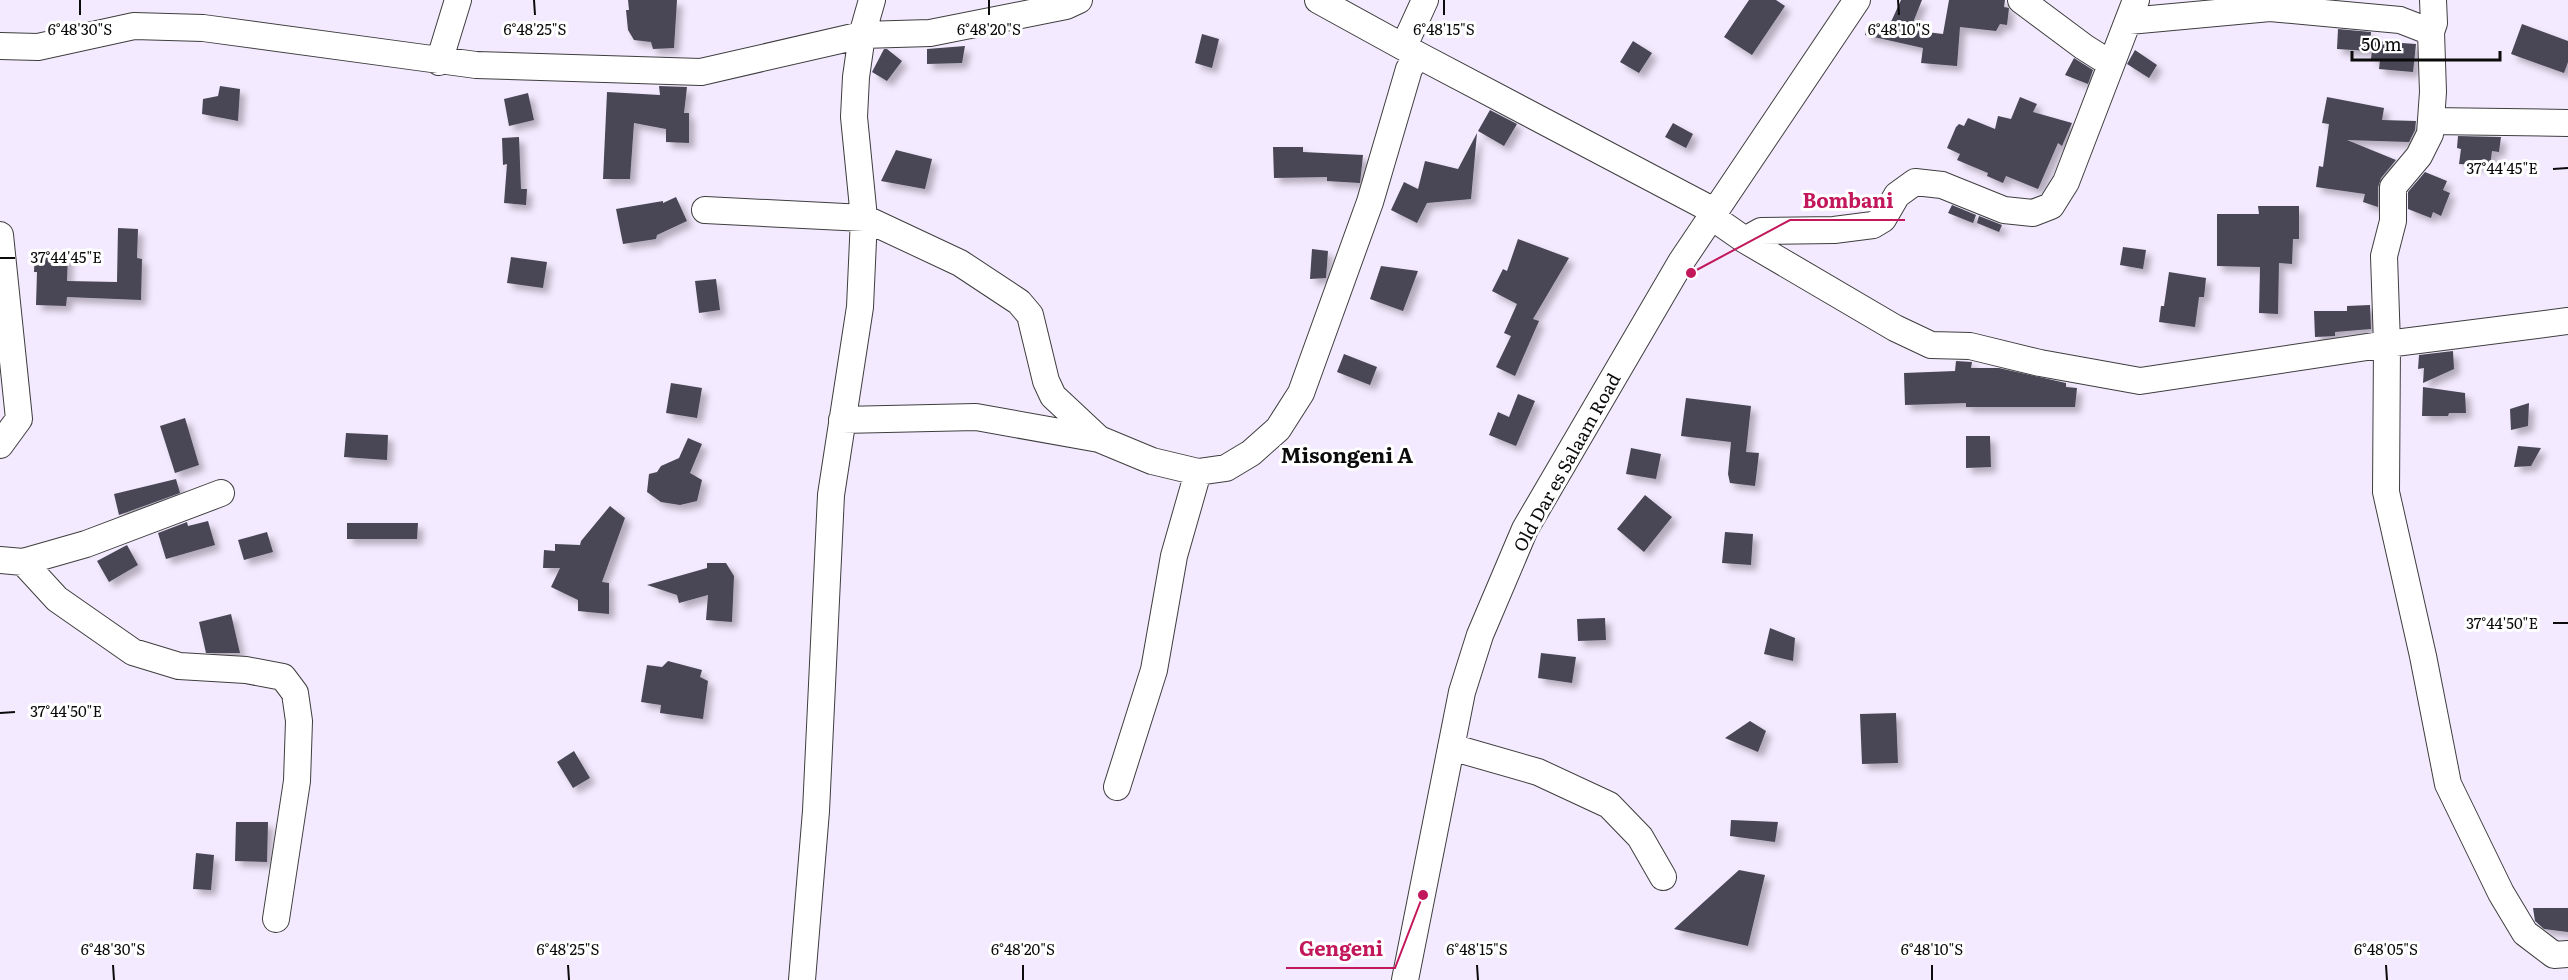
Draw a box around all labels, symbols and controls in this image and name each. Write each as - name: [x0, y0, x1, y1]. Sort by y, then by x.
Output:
- text: 6°48'30"S: [48, 17, 112, 40]
- text: 6°48'25"S: [503, 17, 567, 40]
- text: 6°48'20"S: [957, 17, 1021, 40]
- text: 6°48'15"S: [1413, 17, 1475, 40]
- text: 6°48'10"S: [1868, 17, 1930, 40]
- scale bar: [2352, 24, 2500, 62]
- text: 50 m: [2361, 30, 2402, 57]
- text: 37°44'45"E: [2466, 156, 2538, 179]
- callout: Bombani: [1790, 182, 1905, 220]
- text: Bombani: [1802, 184, 1894, 214]
- text: 37°44'45"E: [30, 245, 102, 268]
- street label: Old Dar es Salaam Road: [1506, 368, 1626, 556]
- district label: Misongeni A: [1281, 438, 1413, 469]
- text: 37°44'50"E: [2466, 611, 2538, 634]
- text: 37°44'50"E: [30, 699, 102, 722]
- callout: Gengeni: [1286, 930, 1395, 968]
- text: Gengeni: [1299, 932, 1383, 962]
- text: 6°48'30"S: [81, 937, 145, 960]
- text: 6°48'25"S: [536, 937, 600, 960]
- text: 6°48'20"S: [991, 937, 1055, 960]
- text: 6°48'15"S: [1446, 937, 1508, 960]
- text: 6°48'10"S: [1901, 937, 1963, 960]
- text: 6°48'05"S: [2354, 937, 2418, 960]

